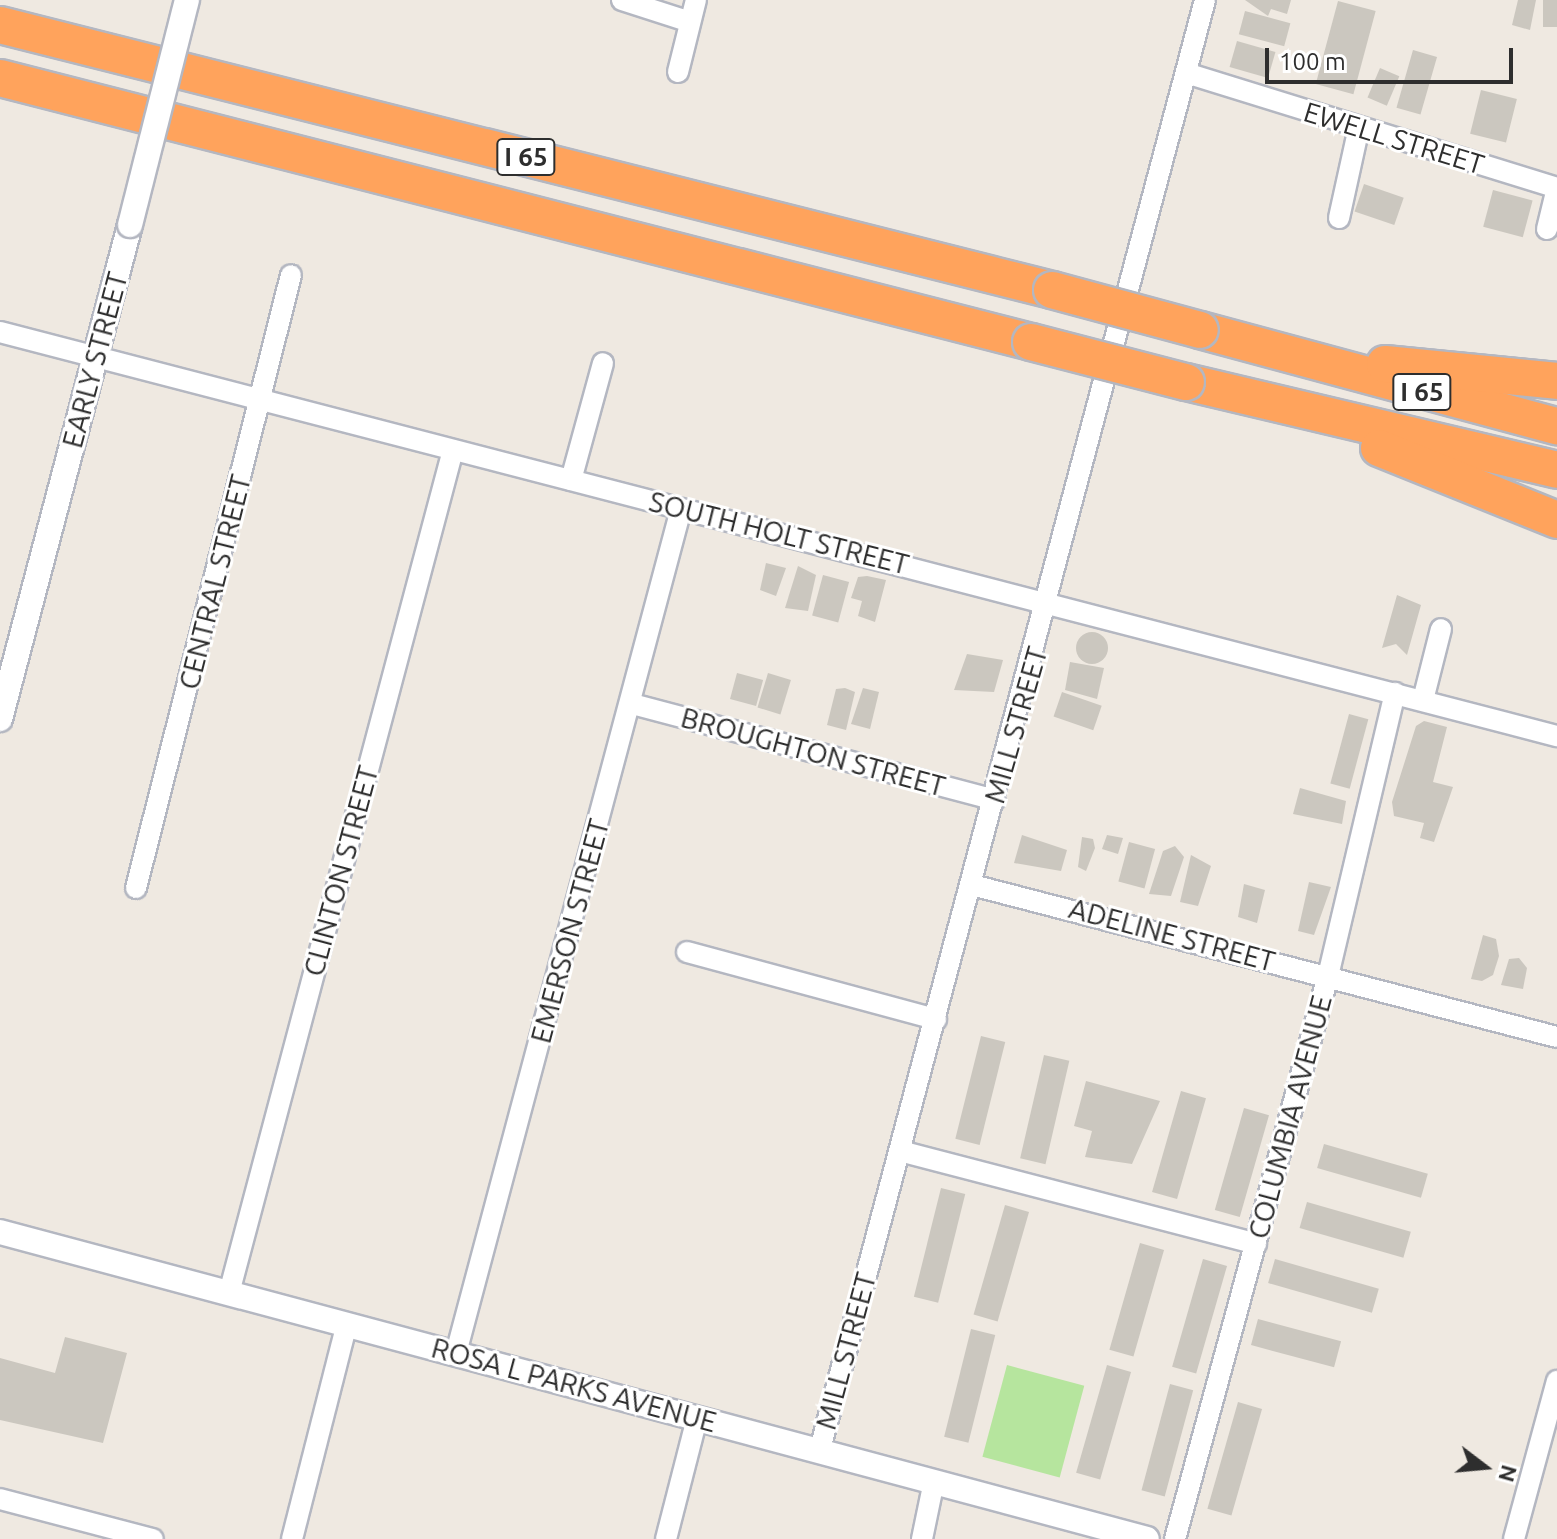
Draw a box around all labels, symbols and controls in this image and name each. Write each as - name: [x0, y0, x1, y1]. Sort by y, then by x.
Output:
- scale bar: [1269, 32, 1517, 82]
- text: 100 m: [1279, 48, 1346, 75]
- street label: EWELL STREET: [1300, 95, 1488, 181]
- road number: I 65: [496, 135, 556, 179]
- street label: EARLY STREET: [55, 268, 135, 452]
- road number: I 65: [1392, 370, 1452, 414]
- street label: CENTRAL STREET: [172, 471, 258, 693]
- street label: SOUTH HOLT STREET: [646, 484, 912, 582]
- street label: MILL STREET: [978, 643, 1054, 807]
- street label: BROUGHTON STREET: [677, 701, 949, 803]
- street label: CLINTON STREET: [297, 762, 385, 980]
- street label: EMERSON STREET: [524, 815, 616, 1047]
- street label: ADELINE STREET: [1065, 891, 1279, 979]
- street label: COLUMBIA AVENUE: [1241, 992, 1339, 1242]
- street label: MILL STREET: [809, 1269, 883, 1433]
- street label: ROSA L PARKS AVENUE: [428, 1331, 720, 1439]
- north arrow: [1445, 1427, 1525, 1507]
- text: N: [1494, 1462, 1523, 1485]

